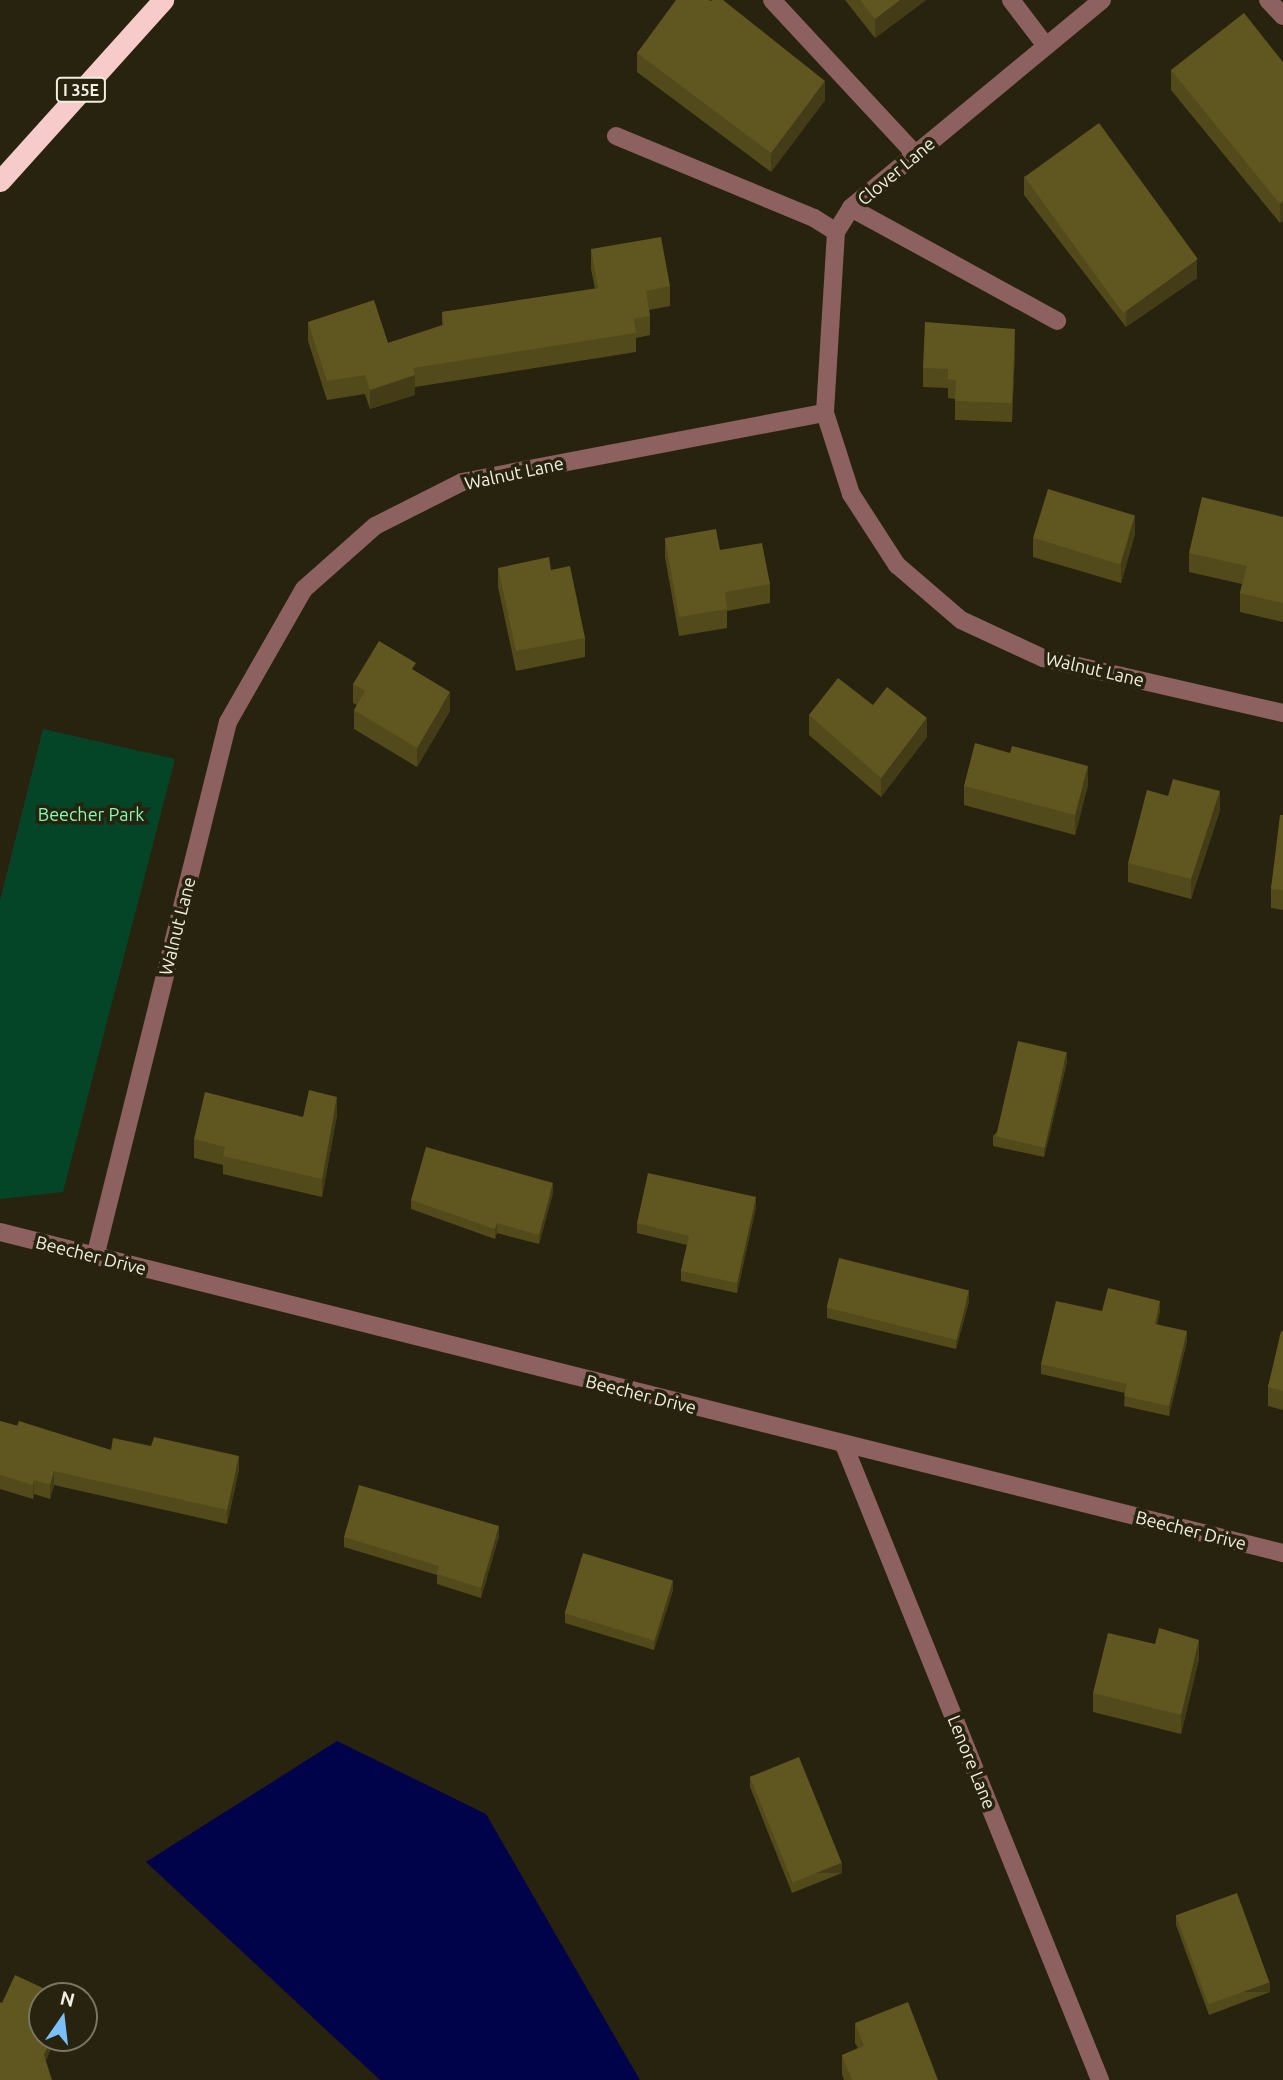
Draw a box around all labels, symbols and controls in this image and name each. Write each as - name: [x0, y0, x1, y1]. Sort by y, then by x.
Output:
- road number: I 35E: [55, 78, 107, 102]
- street label: Clover Lane: [853, 132, 939, 210]
- street label: Walnut Lane: [463, 452, 565, 494]
- street label: Walnut Lane: [1044, 647, 1146, 691]
- park label: Beecher Park: [38, 803, 144, 825]
- street label: Walnut Lane: [154, 875, 200, 977]
- street label: Beecher Drive: [33, 1231, 149, 1279]
- street label: Beecher Drive: [583, 1370, 699, 1418]
- street label: Beecher Drive: [1133, 1506, 1249, 1554]
- street label: Lenore Lane: [943, 1712, 1001, 1812]
- north arrow: [28, 1982, 98, 2052]
- text: N: [58, 1986, 77, 2011]

